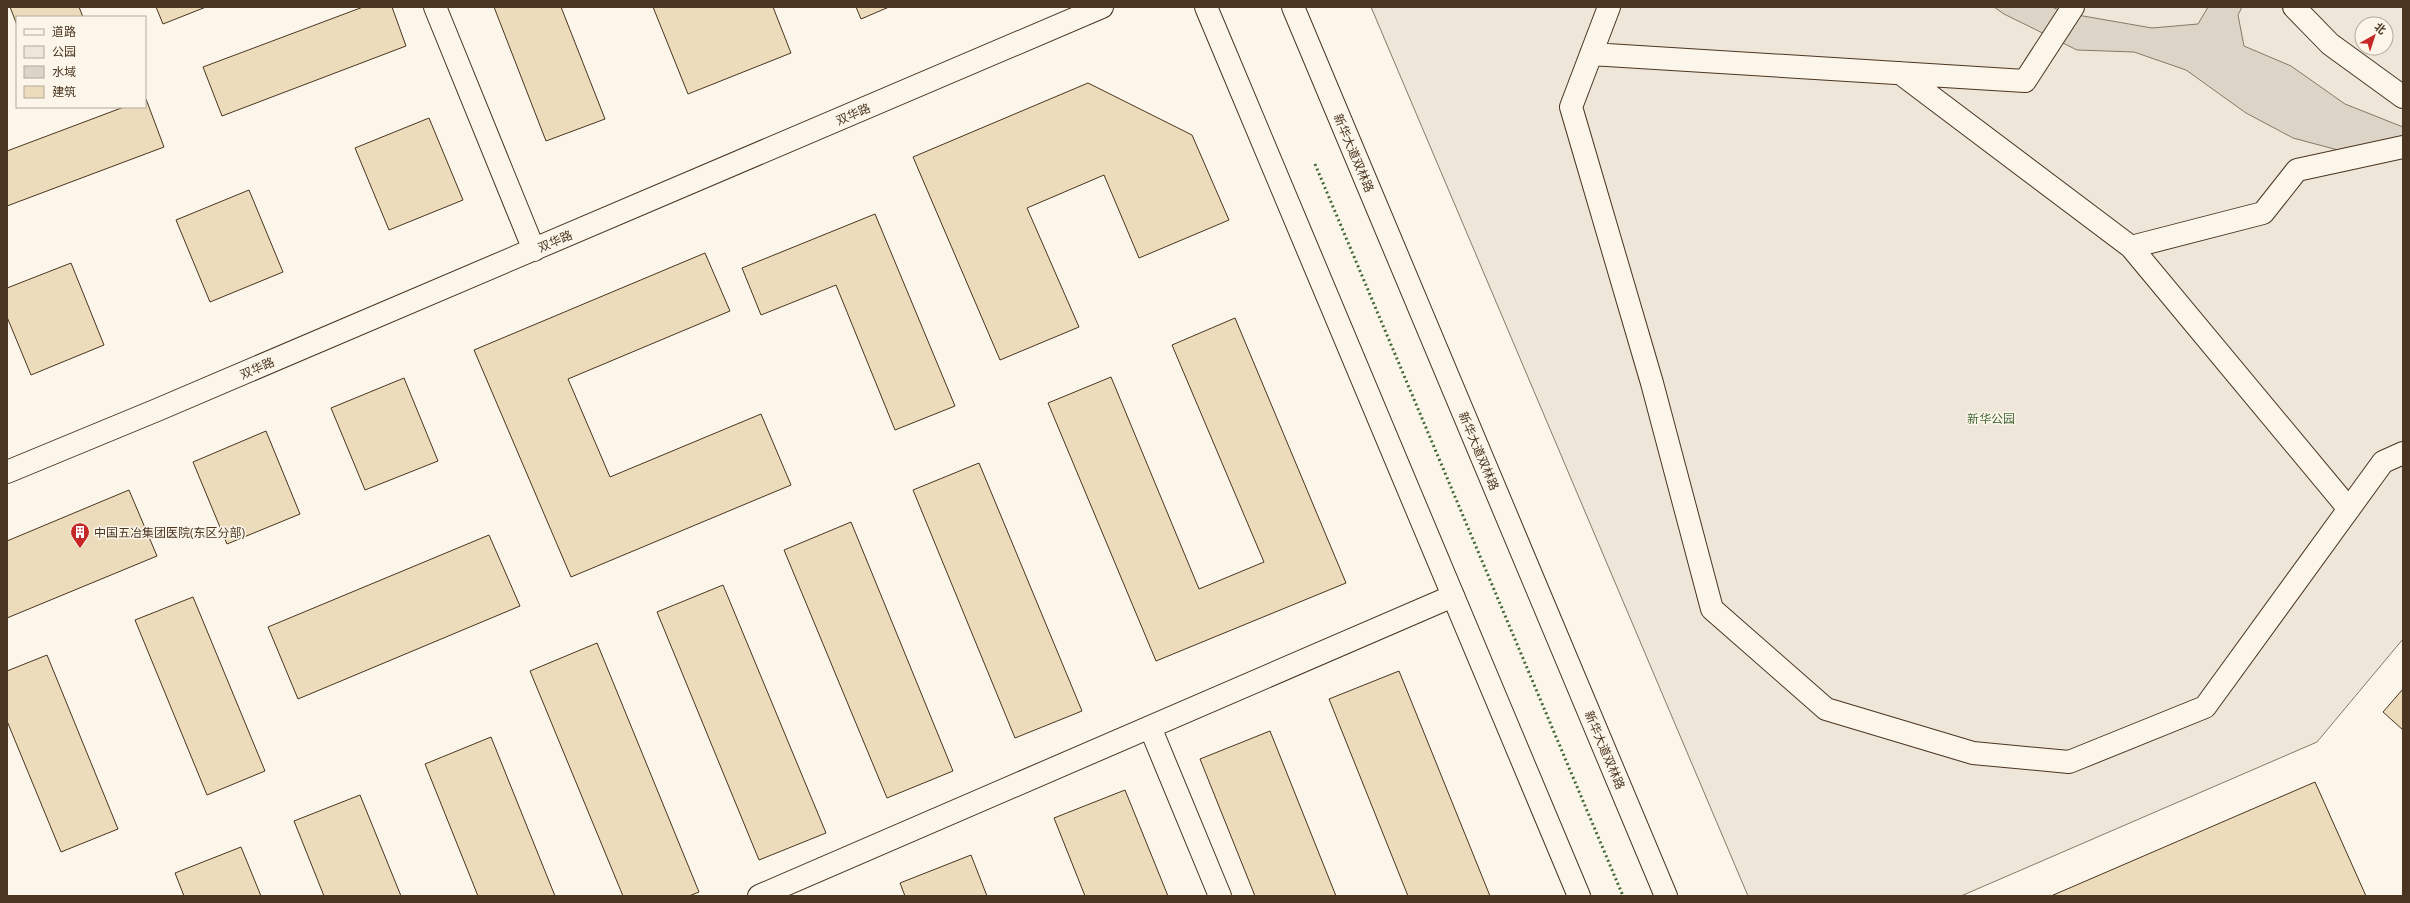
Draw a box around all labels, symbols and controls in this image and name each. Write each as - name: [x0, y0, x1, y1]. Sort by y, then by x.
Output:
- legend: [16, 16, 146, 108]
- north arrow: [2354, 16, 2394, 56]
- text: 北: [2372, 19, 2390, 37]
- text: 道路: [52, 23, 76, 40]
- text: 公园: [52, 43, 76, 60]
- text: 水域: [52, 63, 76, 80]
- text: 建筑: [52, 83, 76, 100]
- street label: 双华路: [833, 99, 873, 129]
- street label: 新华大道双林路: [1330, 111, 1378, 195]
- street label: 双华路: [535, 226, 575, 256]
- street label: 双华路: [237, 353, 277, 383]
- street label: 新华大道双林路: [1455, 409, 1503, 493]
- park label: 新华公园: [1967, 410, 2015, 427]
- building icon: 中国五冶集团医院(东区分部): [69, 521, 91, 549]
- place label: 中国五冶集团医院(东区分部): [94, 524, 246, 541]
- street label: 新华大道双林路: [1581, 708, 1629, 792]

